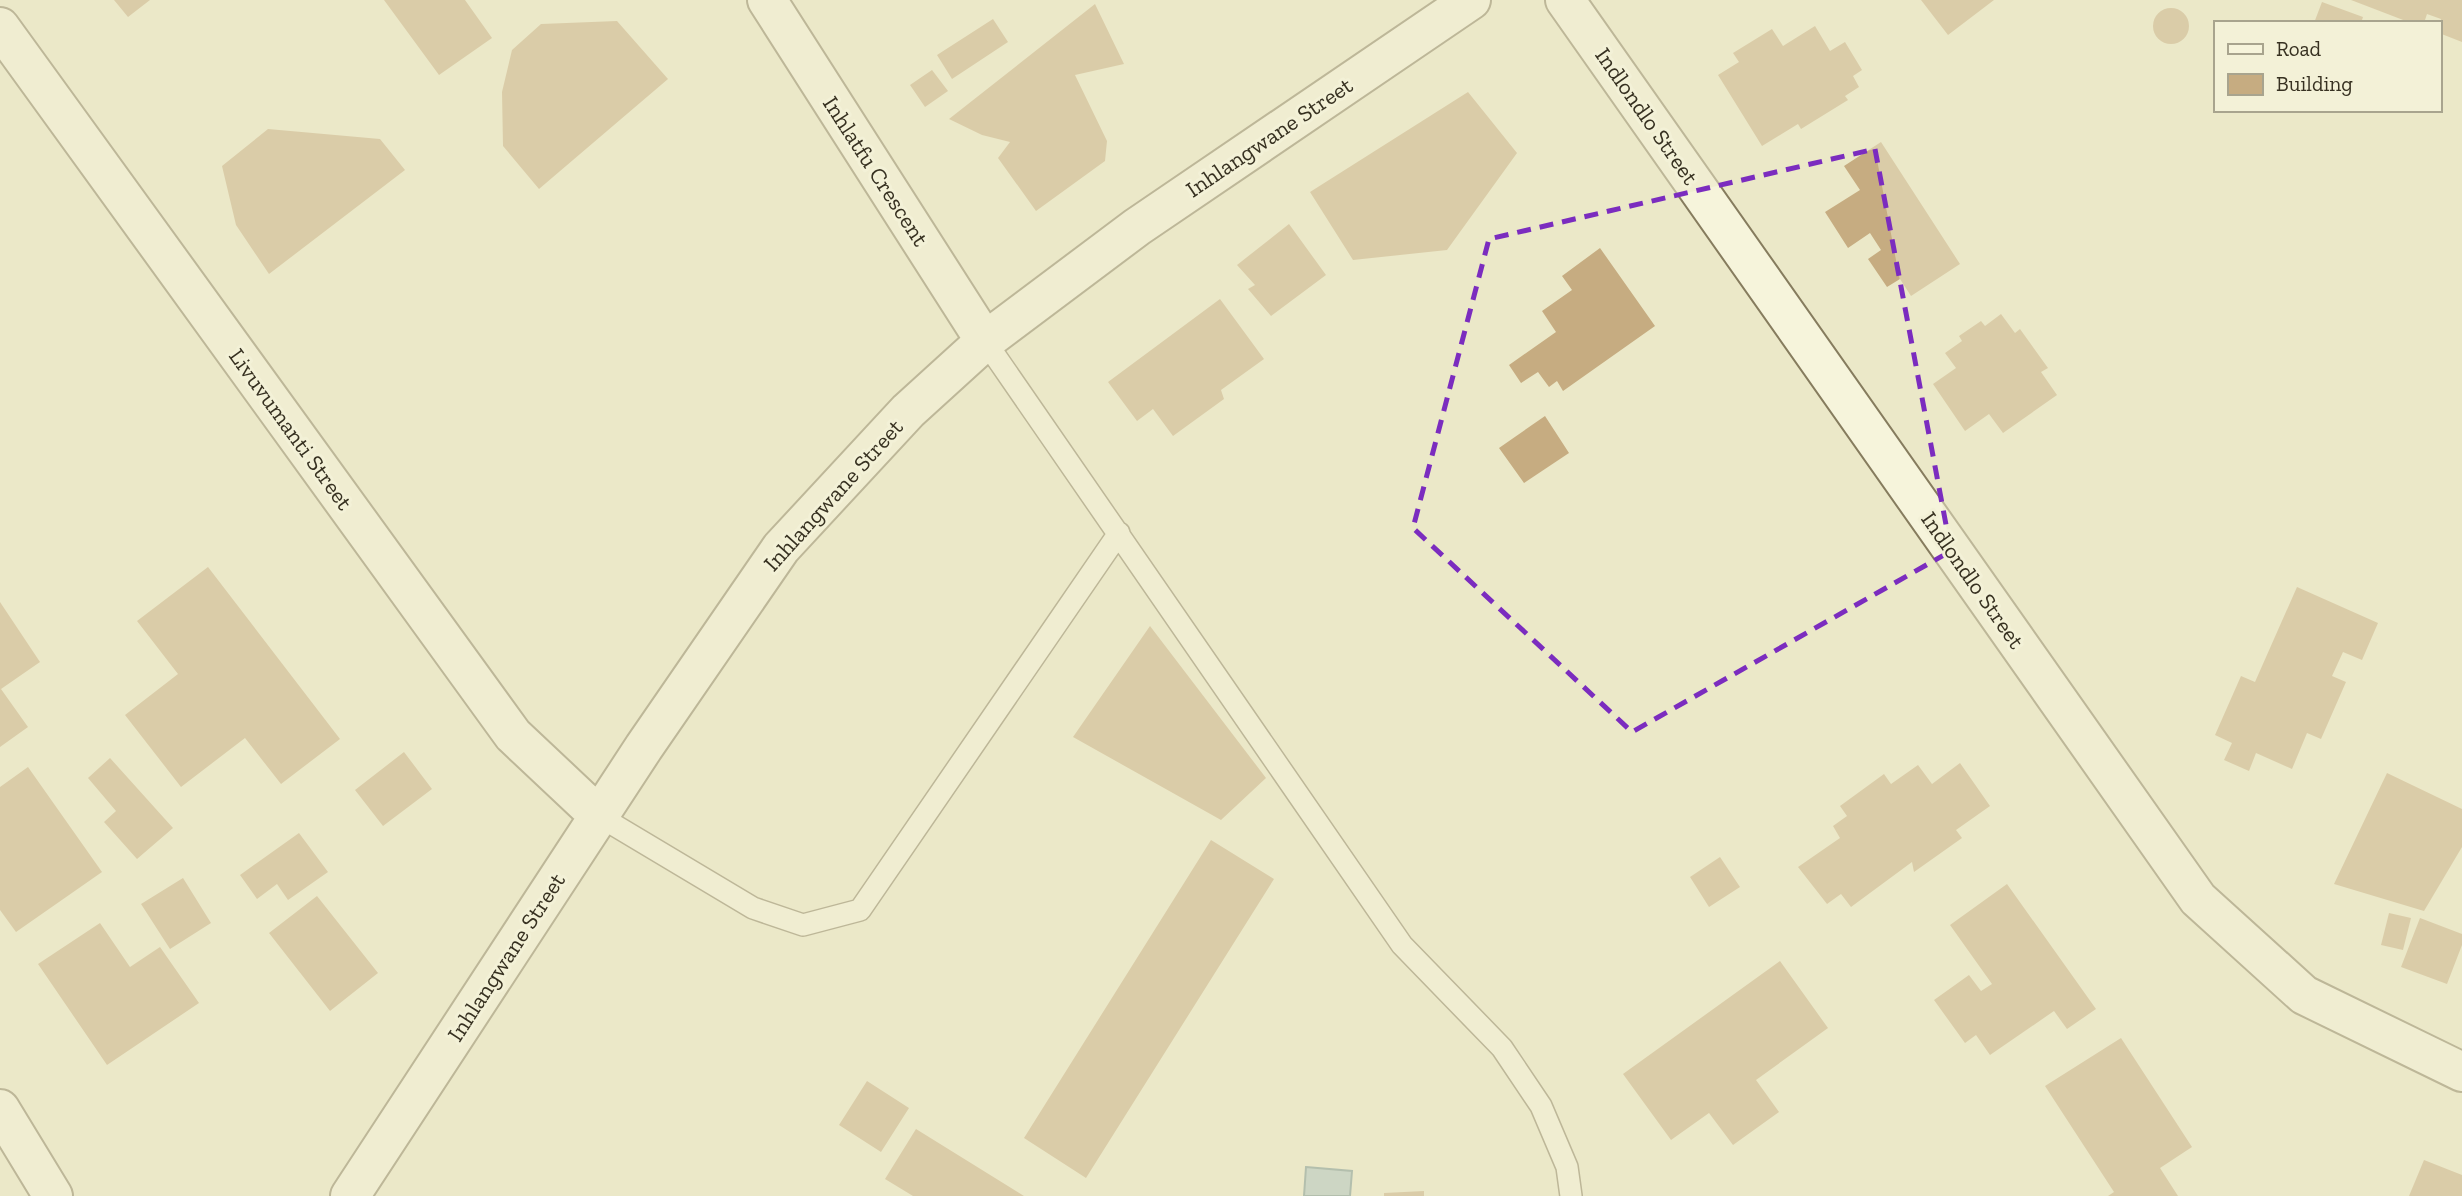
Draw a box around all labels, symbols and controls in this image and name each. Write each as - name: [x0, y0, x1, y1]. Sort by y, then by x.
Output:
- legend: [2214, 21, 2441, 112]
- text: Road: [2276, 36, 2322, 61]
- street label: Indlondlo Street: [1589, 42, 1705, 190]
- street label: Inhlangwane Street: [1180, 71, 1358, 203]
- text: Building: [2276, 71, 2353, 96]
- street label: Inhlatfu Crescent: [817, 91, 935, 252]
- street label: Livuvumanti Street: [223, 343, 359, 515]
- street label: Inhlangwane Street: [757, 413, 909, 577]
- street label: Indlondlo Street: [1915, 506, 2031, 654]
- street label: Inhlangwane Street: [441, 867, 571, 1046]

